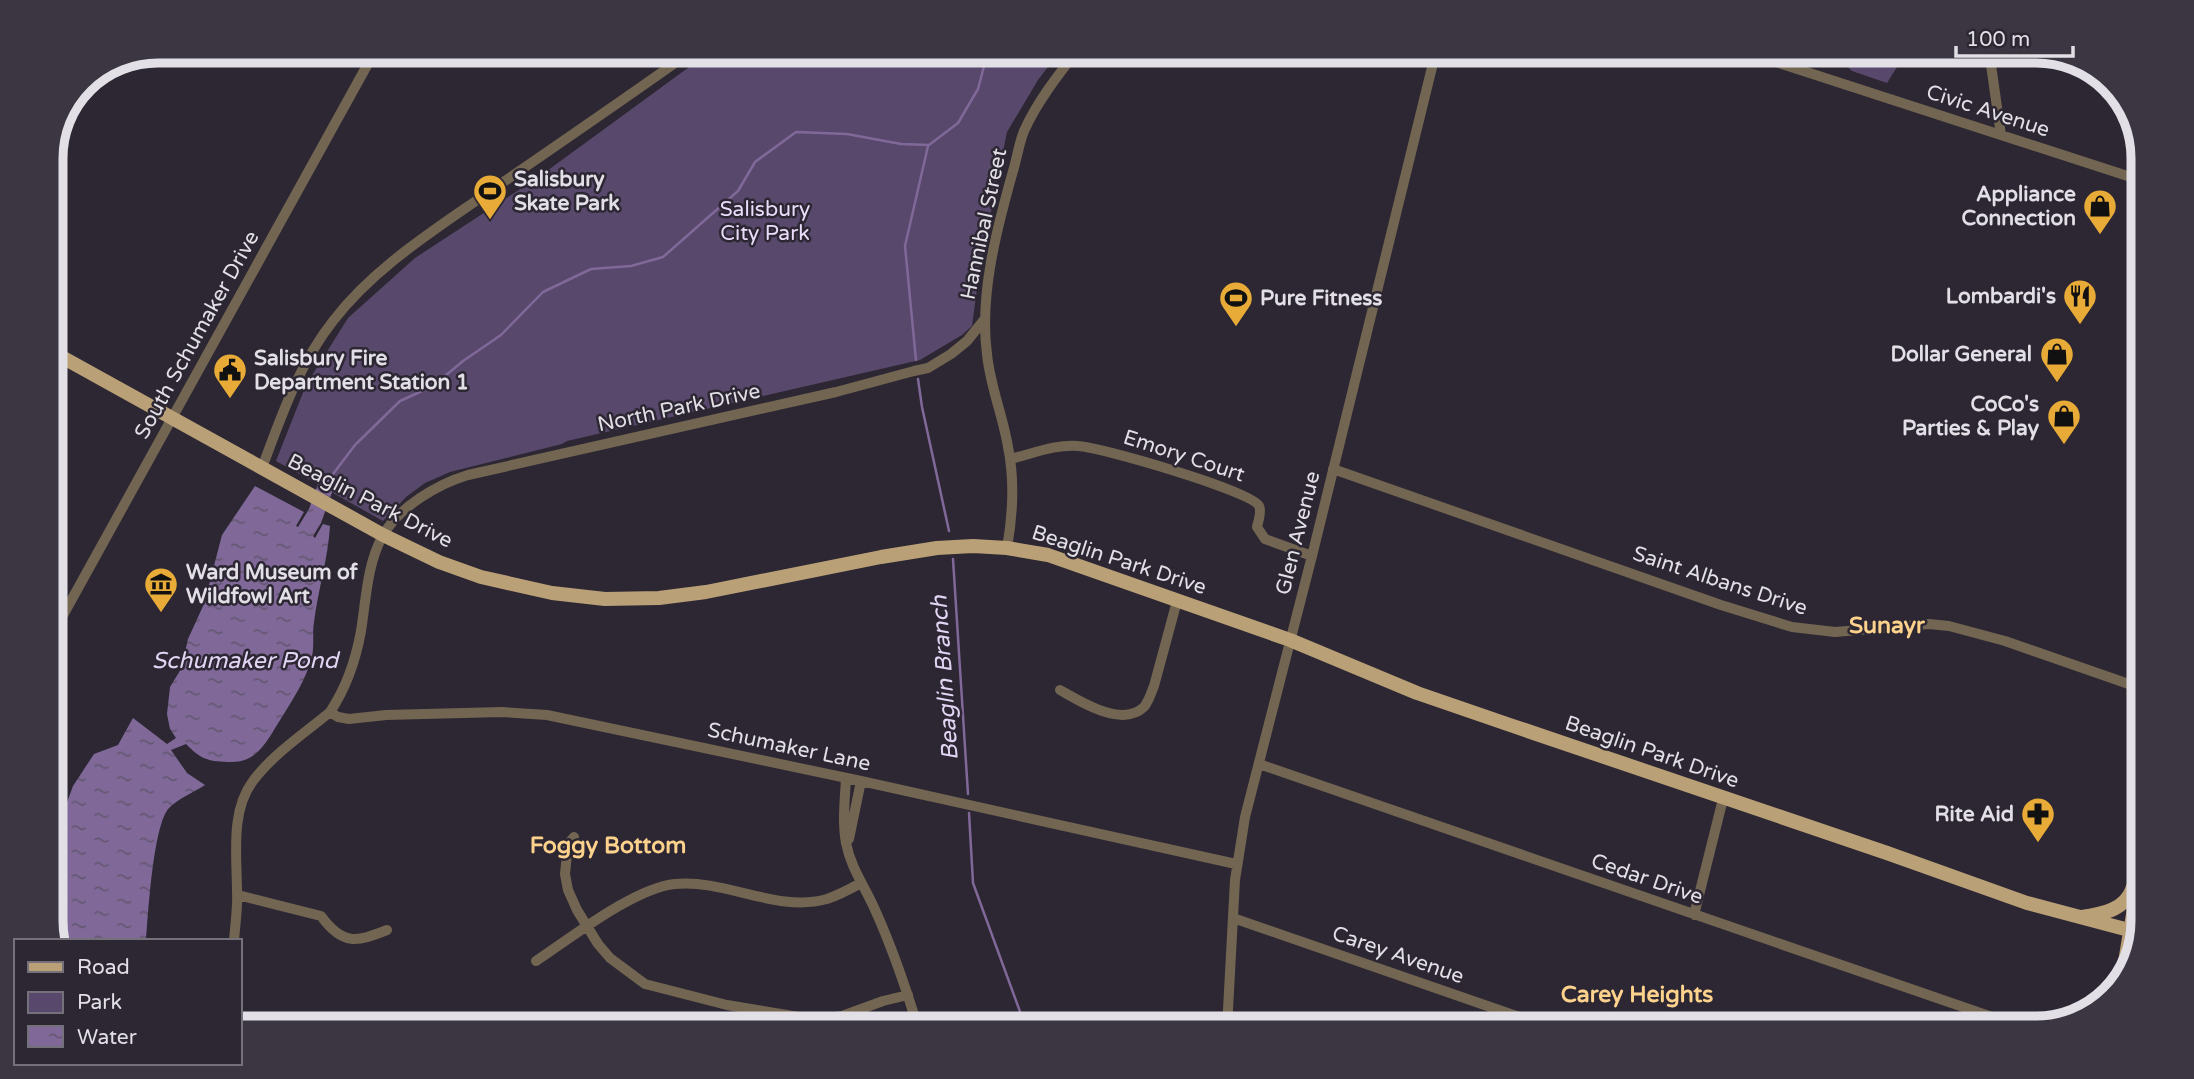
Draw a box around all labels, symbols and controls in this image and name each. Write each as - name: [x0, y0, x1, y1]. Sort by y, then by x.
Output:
- scale bar: [1956, 14, 2073, 58]
- text: 100 m: [1966, 27, 2030, 52]
- street label: Civic Avenue: [1923, 79, 2053, 143]
- street label: Hannibal Street: [956, 146, 1012, 302]
- place label: Salisbury Skate Park: [514, 167, 620, 216]
- sports icon: Salisbury Skate Park: [471, 172, 509, 221]
- place label: Appliance Connection: [1962, 182, 2076, 231]
- shop icon: Appliance Connection: [2081, 187, 2119, 236]
- park label: Salisbury City Park: [720, 197, 810, 246]
- street label: South Schumaker Drive: [129, 227, 265, 443]
- restaurant icon: Lombardi's: [2061, 277, 2099, 326]
- sports icon: Pure Fitness: [1217, 279, 1255, 328]
- place label: Lombardi's: [1946, 284, 2056, 309]
- place label: Pure Fitness: [1260, 286, 1382, 311]
- shop icon: Dollar General: [2038, 335, 2076, 384]
- place label: Dollar General: [1891, 342, 2032, 367]
- place label: Salisbury Fire Department Station 1: [254, 346, 469, 395]
- public building icon: Salisbury Fire Department Station 1: [211, 351, 249, 400]
- street label: North Park Drive: [595, 379, 763, 437]
- place label: CoCo's Parties & Play: [1902, 392, 2040, 441]
- shop icon: CoCo's Parties & Play: [2045, 397, 2083, 446]
- street label: Emory Court: [1120, 425, 1248, 487]
- street label: Beaglin Park Drive: [283, 449, 457, 554]
- street label: Glen Avenue: [1271, 469, 1325, 597]
- street label: Beaglin Park Drive: [1029, 520, 1210, 600]
- street label: Saint Albans Drive: [1630, 541, 1810, 621]
- place label: Ward Museum of Wildfowl Art: [186, 560, 359, 609]
- museum icon: Ward Museum of Wildfowl Art: [142, 565, 180, 614]
- water label: Beaglin Branch: [925, 593, 965, 762]
- district label: Sunayr: [1849, 612, 1926, 640]
- water label: Schumaker Pond: [152, 647, 341, 675]
- street label: Beaglin Park Drive: [1562, 711, 1742, 794]
- street label: Schumaker Lane: [705, 718, 873, 776]
- pharmacy icon: Rite Aid: [2019, 795, 2057, 844]
- place label: Rite Aid: [1935, 802, 2014, 827]
- district label: Foggy Bottom: [530, 832, 686, 860]
- street label: Cedar Drive: [1588, 848, 1706, 910]
- street label: Carey Avenue: [1329, 921, 1467, 989]
- legend: [14, 939, 242, 1065]
- text: Road: [77, 955, 130, 980]
- district label: Carey Heights: [1561, 981, 1713, 1009]
- text: Park: [77, 990, 122, 1015]
- text: Water: [77, 1025, 137, 1050]

